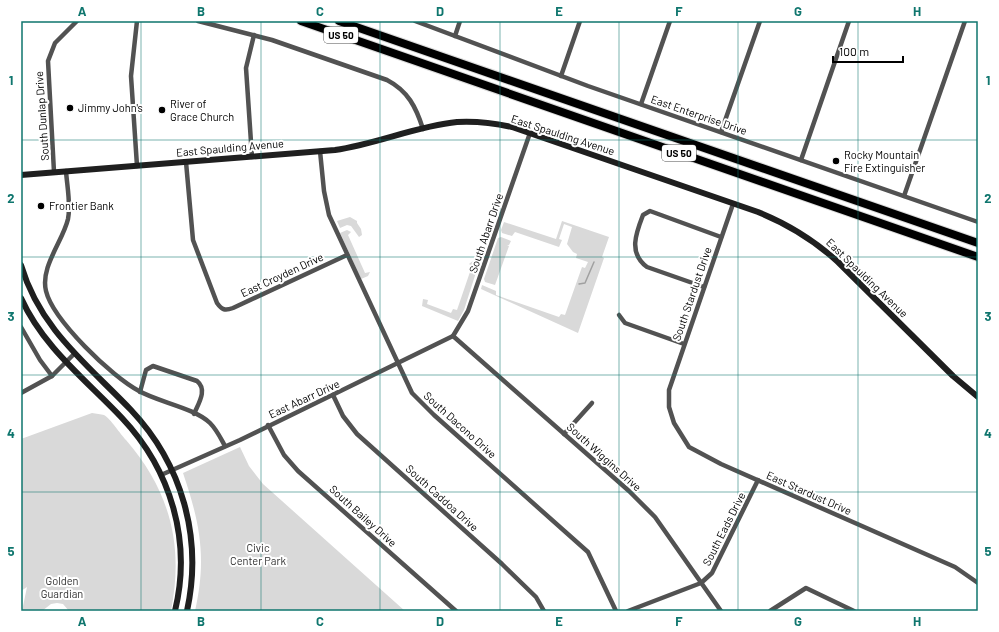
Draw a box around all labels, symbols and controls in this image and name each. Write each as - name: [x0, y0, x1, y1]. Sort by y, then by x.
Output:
- text: A: [78, 3, 87, 19]
- text: B: [197, 3, 205, 19]
- text: C: [316, 3, 324, 19]
- text: D: [436, 3, 444, 19]
- text: E: [555, 3, 563, 19]
- text: F: [675, 3, 683, 19]
- text: G: [794, 3, 802, 19]
- text: H: [913, 3, 921, 19]
- road number: US 50: [324, 27, 358, 43]
- scale bar: [833, 38, 903, 64]
- text: 100 m: [839, 44, 869, 58]
- street label: South Dunlap Drive: [32, 71, 51, 161]
- text: 1: [9, 72, 13, 88]
- text: 1: [986, 72, 990, 88]
- street label: East Enterprise Drive: [649, 92, 749, 137]
- place label: River of Grace Church: [170, 97, 234, 123]
- place label: Jimmy John's: [78, 101, 143, 114]
- marker: Jimmy John's: [65, 103, 75, 113]
- marker: River of Grace Church: [157, 105, 167, 115]
- street label: East Spaulding Avenue: [510, 112, 617, 157]
- street label: East Spaulding Avenue: [176, 136, 284, 159]
- road number: US 50: [662, 145, 696, 161]
- place label: Rocky Mountain Fire Extinguisher: [844, 148, 925, 174]
- marker: Rocky Mountain Fire Extinguisher: [831, 156, 841, 166]
- text: 2: [7, 190, 15, 206]
- text: 2: [984, 190, 992, 206]
- street label: South Abarr Drive: [466, 191, 505, 274]
- place label: Frontier Bank: [49, 199, 114, 212]
- marker: Frontier Bank: [36, 201, 46, 211]
- street label: East Spaulding Avenue: [824, 235, 911, 320]
- street label: South Stardust Drive: [669, 245, 714, 342]
- street label: East Croyden Drive: [238, 250, 325, 299]
- text: 3: [7, 308, 15, 324]
- text: 3: [984, 308, 992, 324]
- street label: East Abarr Drive: [266, 376, 341, 421]
- street label: South Dacono Drive: [421, 389, 499, 461]
- street label: South Wiggins Drive: [565, 420, 644, 493]
- text: 4: [7, 425, 15, 441]
- text: 4: [984, 425, 992, 441]
- street label: South Caddoa Drive: [403, 462, 481, 534]
- street label: East Stardust Drive: [765, 468, 854, 517]
- street label: South Bailey Drive: [327, 482, 400, 549]
- street label: South Eads Drive: [699, 490, 748, 568]
- park label: Civic Center Park: [230, 541, 286, 567]
- text: 5: [7, 543, 15, 559]
- text: 5: [984, 543, 992, 559]
- park label: Golden Guardian: [41, 574, 83, 600]
- text: A: [78, 613, 87, 629]
- text: B: [197, 613, 205, 629]
- text: C: [316, 613, 324, 629]
- text: D: [436, 613, 444, 629]
- text: E: [555, 613, 563, 629]
- text: F: [675, 613, 683, 629]
- text: G: [794, 613, 802, 629]
- text: H: [913, 613, 921, 629]

